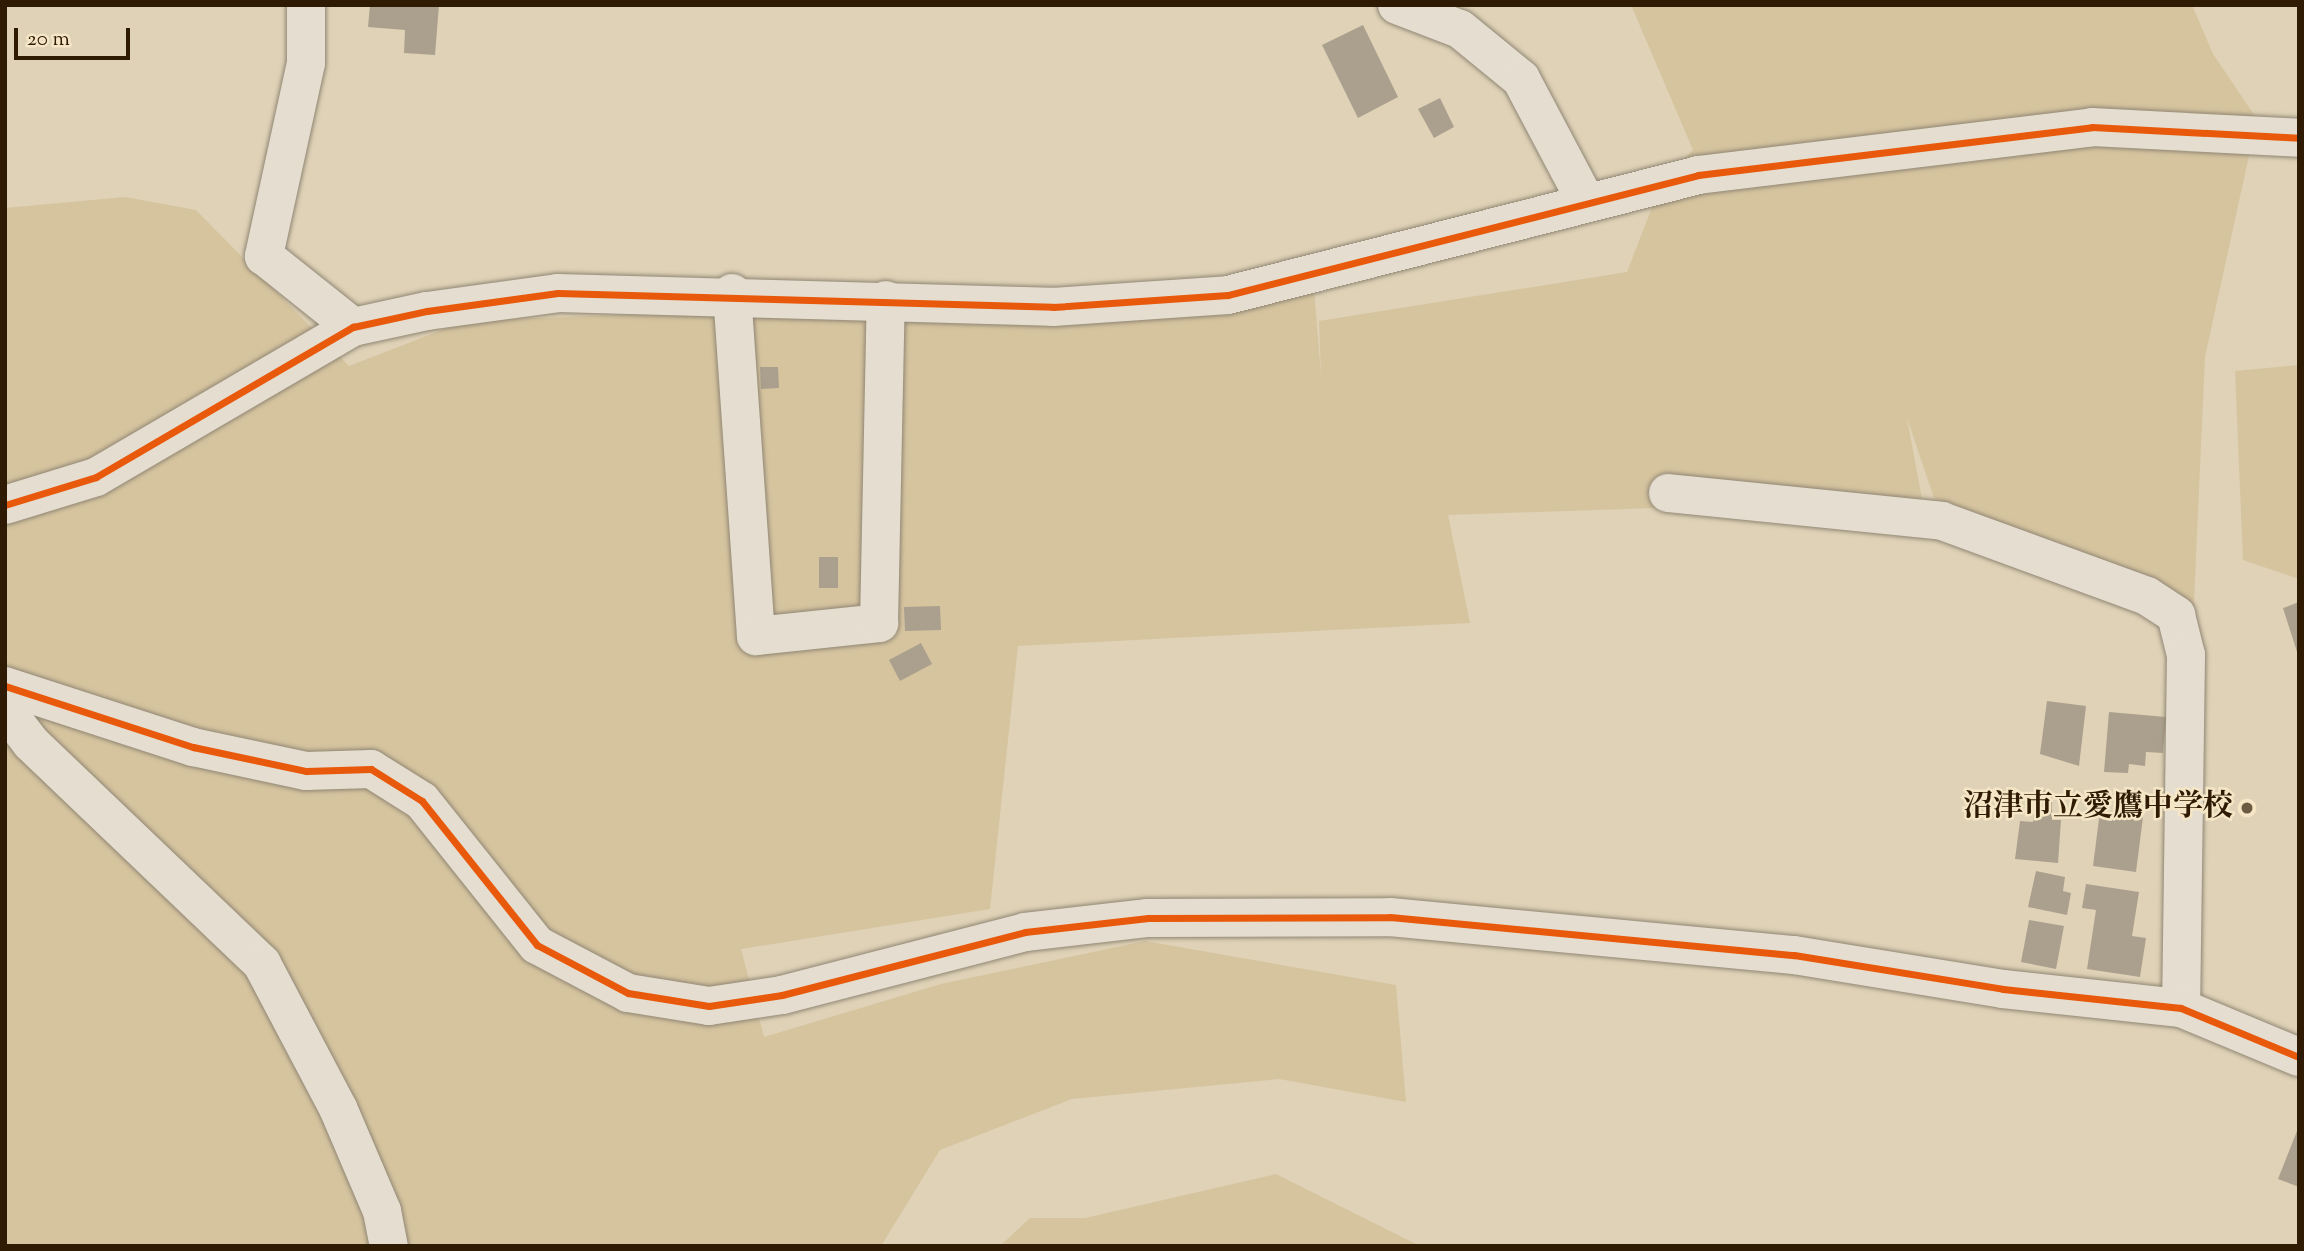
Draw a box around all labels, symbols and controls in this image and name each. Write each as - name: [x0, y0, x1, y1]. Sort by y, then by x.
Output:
- scale bar: [18, 14, 133, 58]
- text: 20 m: [27, 25, 70, 55]
- place label: 沼津市立愛鷹中学校: [1963, 790, 2233, 826]
- marker: 沼津市立愛鷹中学校: [2239, 800, 2255, 816]

